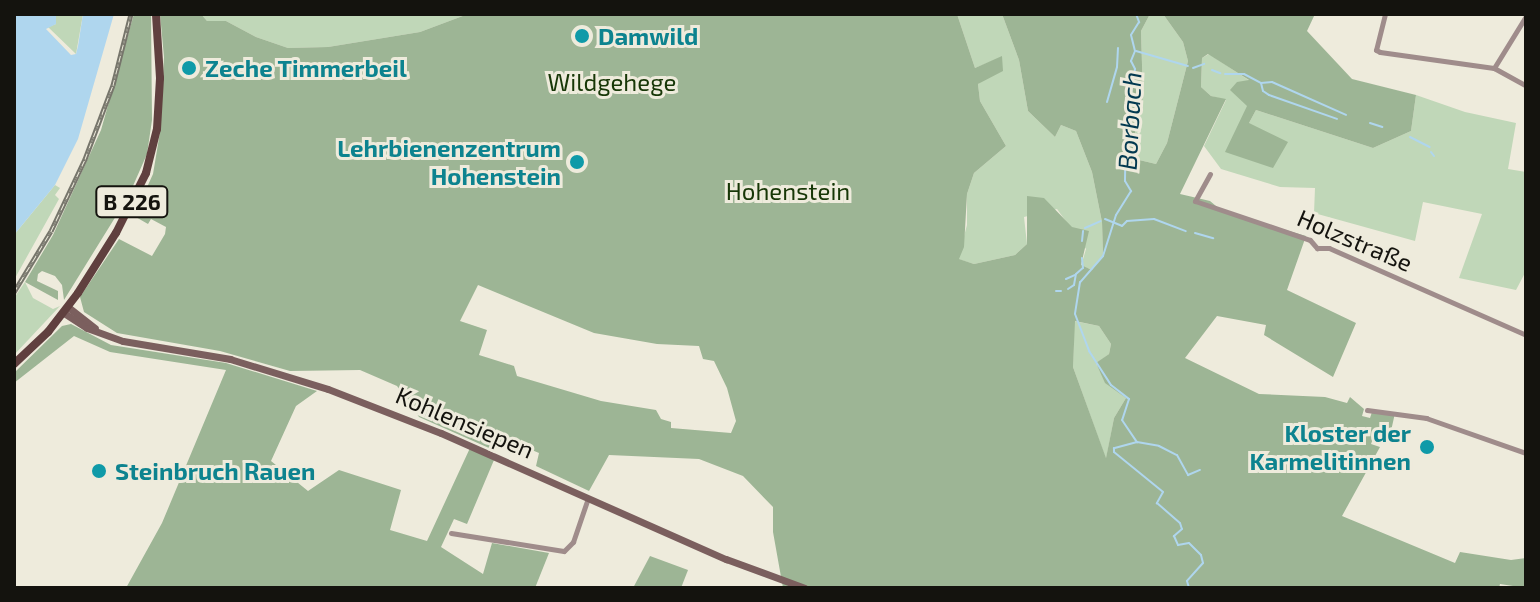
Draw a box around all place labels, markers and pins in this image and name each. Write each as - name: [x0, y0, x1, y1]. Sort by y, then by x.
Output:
- place label: Damwild: [598, 22, 698, 50]
- marker: Damwild: [573, 27, 591, 45]
- place label: Zeche Timmerbeil: [205, 54, 407, 82]
- marker: Zeche Timmerbeil: [180, 59, 198, 77]
- place label: Lehrbienenzentrum Hohenstein: [337, 134, 561, 190]
- marker: Lehrbienenzentrum Hohenstein: [568, 153, 586, 171]
- place label: Kloster der Karmelitinnen: [1249, 419, 1411, 475]
- marker: Kloster der Karmelitinnen: [1418, 438, 1436, 456]
- place label: Steinbruch Rauen: [115, 457, 315, 485]
- marker: Steinbruch Rauen: [90, 462, 108, 480]

